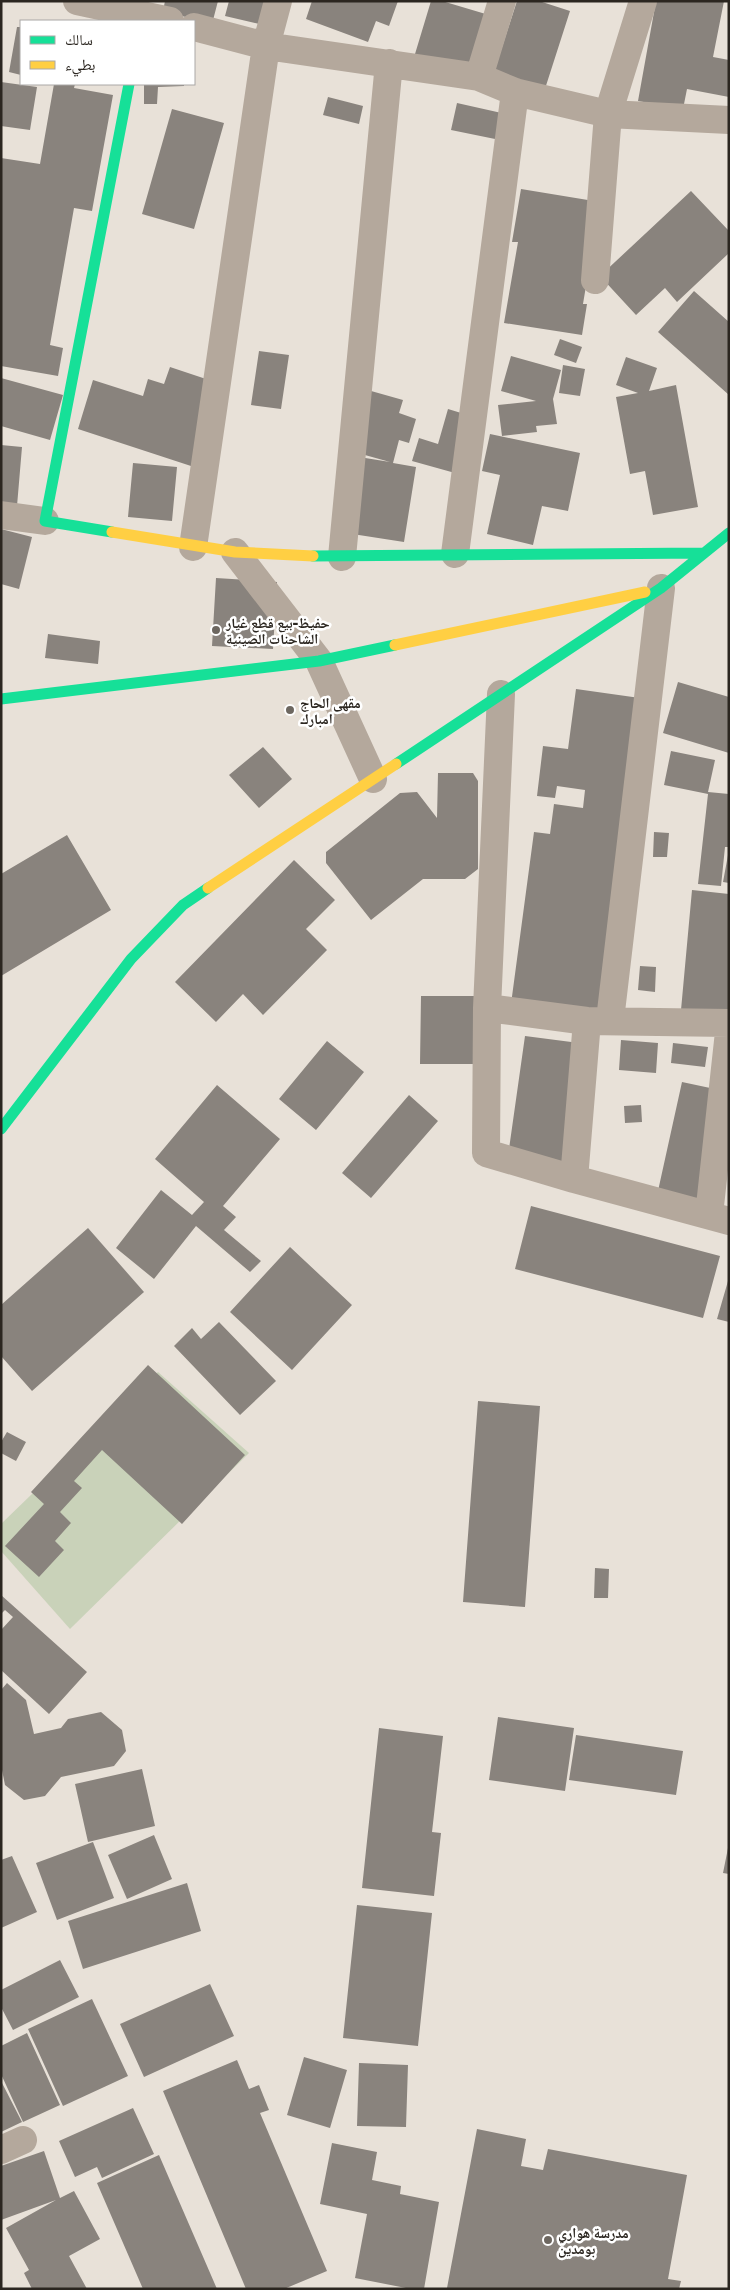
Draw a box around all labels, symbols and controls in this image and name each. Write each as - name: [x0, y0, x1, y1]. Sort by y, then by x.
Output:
- legend: [20, 20, 195, 85]
- text: سالك: [65, 30, 93, 48]
- text: بطيء: [65, 55, 95, 77]
- place label: حفيظ-بيع قطع غيار الشاحنات الصينية: [225, 614, 330, 647]
- marker: حفيظ-بيع قطع غيار الشاحنات الصينية: [210, 624, 222, 636]
- place label: مقهى الحاج امبارك: [300, 694, 361, 727]
- marker: مقهى الحاج امبارك: [284, 704, 296, 716]
- place label: مدرسة هواري بومدين: [558, 2224, 629, 2258]
- marker: مدرسة هواري بومدين: [542, 2234, 554, 2246]

